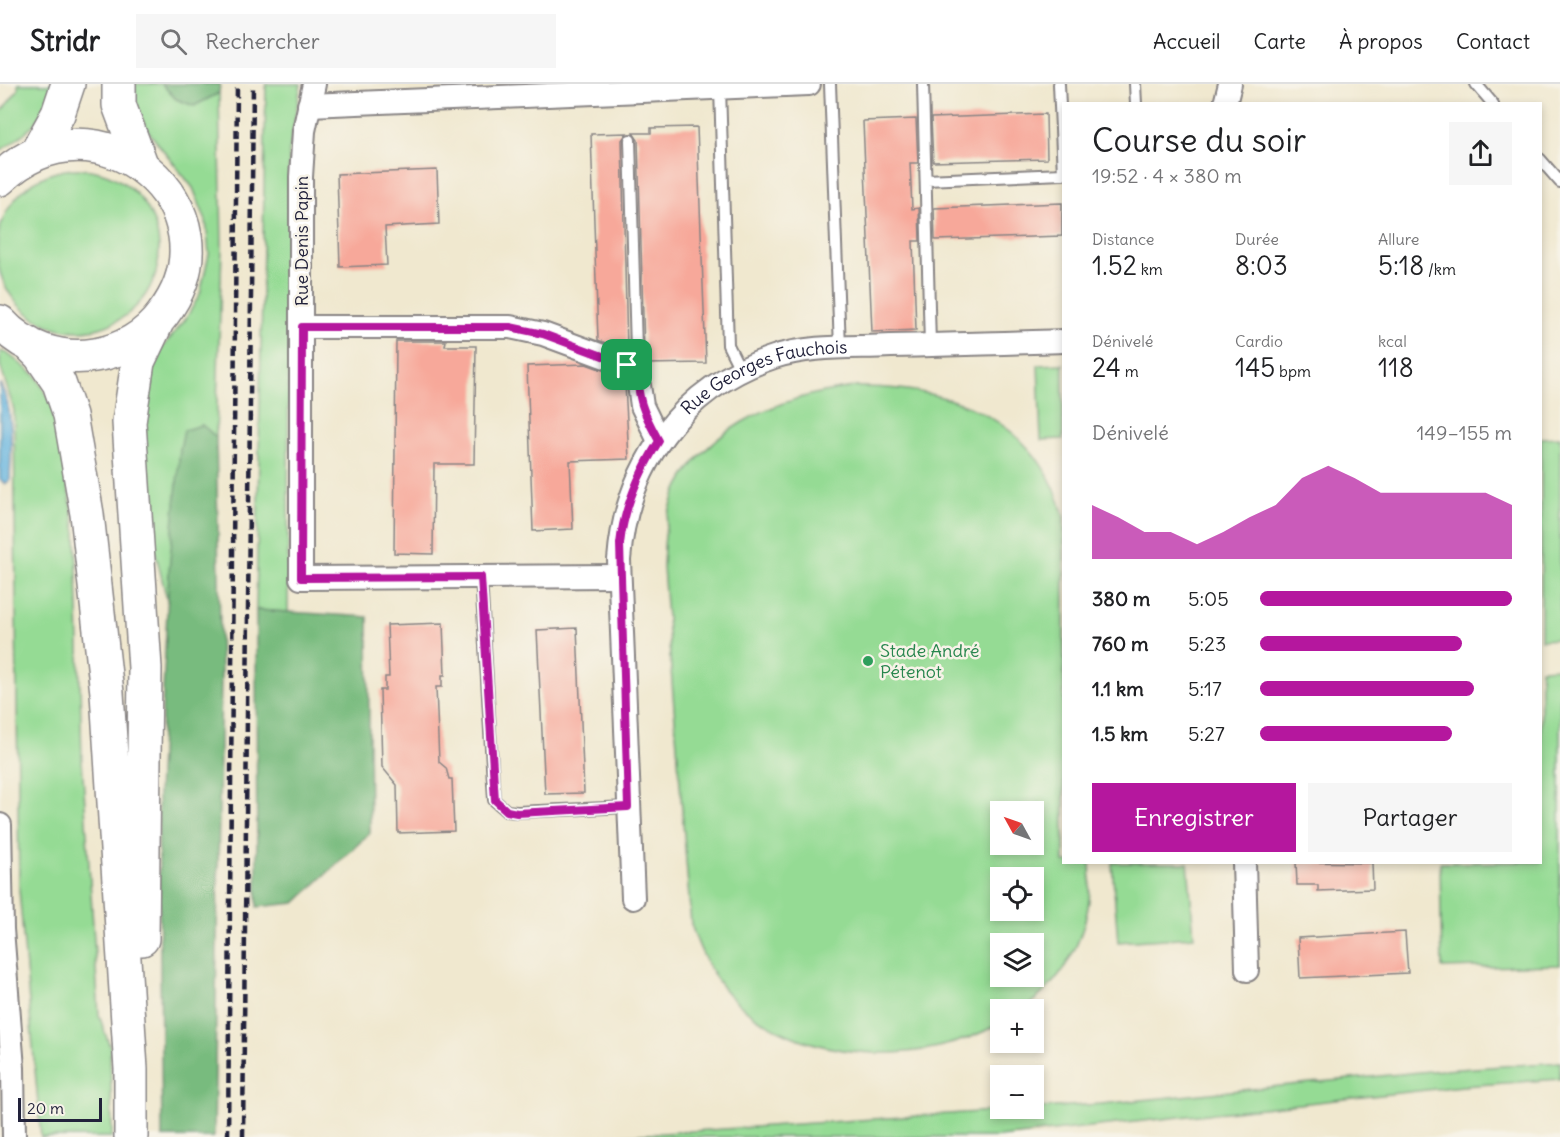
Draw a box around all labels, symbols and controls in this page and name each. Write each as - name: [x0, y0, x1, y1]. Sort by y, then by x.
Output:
- search box: [136, 14, 556, 68]
- text: Stridr: [30, 23, 100, 59]
- icon: search: [157, 25, 190, 58]
- text: Rechercher: [205, 27, 320, 55]
- text: Accueil: [1153, 28, 1221, 55]
- text: Carte: [1254, 28, 1306, 55]
- text: À propos: [1339, 28, 1423, 55]
- text: Contact: [1456, 28, 1530, 55]
- text: Course du soir: [1092, 119, 1306, 161]
- button: share: [1449, 122, 1512, 185]
- text: 19:52 · 4 × 380 m: [1092, 163, 1242, 188]
- street label: Rue Denis Papin: [290, 176, 313, 306]
- text: Distance: [1092, 229, 1154, 249]
- text: Durée: [1235, 229, 1279, 249]
- text: Allure: [1378, 229, 1419, 249]
- text: 1.52: [1092, 249, 1137, 282]
- text: 8:03: [1235, 249, 1288, 282]
- text: 5:18: [1378, 249, 1424, 282]
- text: km: [1137, 259, 1163, 279]
- text: /km: [1424, 259, 1456, 279]
- text: Dénivelé: [1092, 331, 1153, 351]
- text: Cardio: [1235, 331, 1283, 351]
- text: kcal: [1378, 331, 1407, 351]
- street label: Rue Georges Fauchois: [676, 335, 847, 419]
- pin: [601, 339, 652, 390]
- icon: arrive: [610, 348, 643, 381]
- text: 24: [1092, 351, 1121, 384]
- text: 145: [1235, 351, 1275, 384]
- text: 118: [1378, 351, 1414, 384]
- text: m: [1121, 361, 1139, 381]
- text: bpm: [1275, 361, 1311, 381]
- text: Dénivelé: [1092, 420, 1169, 445]
- text: 149–155 m: [1416, 420, 1512, 445]
- text: 380 m: [1092, 586, 1150, 611]
- text: 5:05: [1188, 586, 1229, 611]
- text: 760 m: [1092, 631, 1149, 656]
- text: 5:23: [1188, 631, 1226, 656]
- place label: Stade André Pétenot: [880, 639, 980, 683]
- marker: Stade André Pétenot: [861, 654, 875, 668]
- text: 1.1 km: [1092, 676, 1144, 701]
- text: 5:17: [1188, 676, 1222, 701]
- text: 1.5 km: [1092, 721, 1148, 746]
- text: 5:27: [1188, 721, 1225, 746]
- button: Enregistrer: [1092, 783, 1296, 852]
- button: Partager: [1308, 783, 1512, 852]
- north arrow: [990, 801, 1044, 855]
- map controls: [990, 801, 1044, 1119]
- button: locate: [990, 867, 1044, 921]
- button: layers: [990, 933, 1044, 987]
- button: +: [990, 999, 1044, 1053]
- button: −: [990, 1065, 1044, 1119]
- scale bar: [18, 1095, 102, 1122]
- text: 20 m: [27, 1098, 64, 1118]

